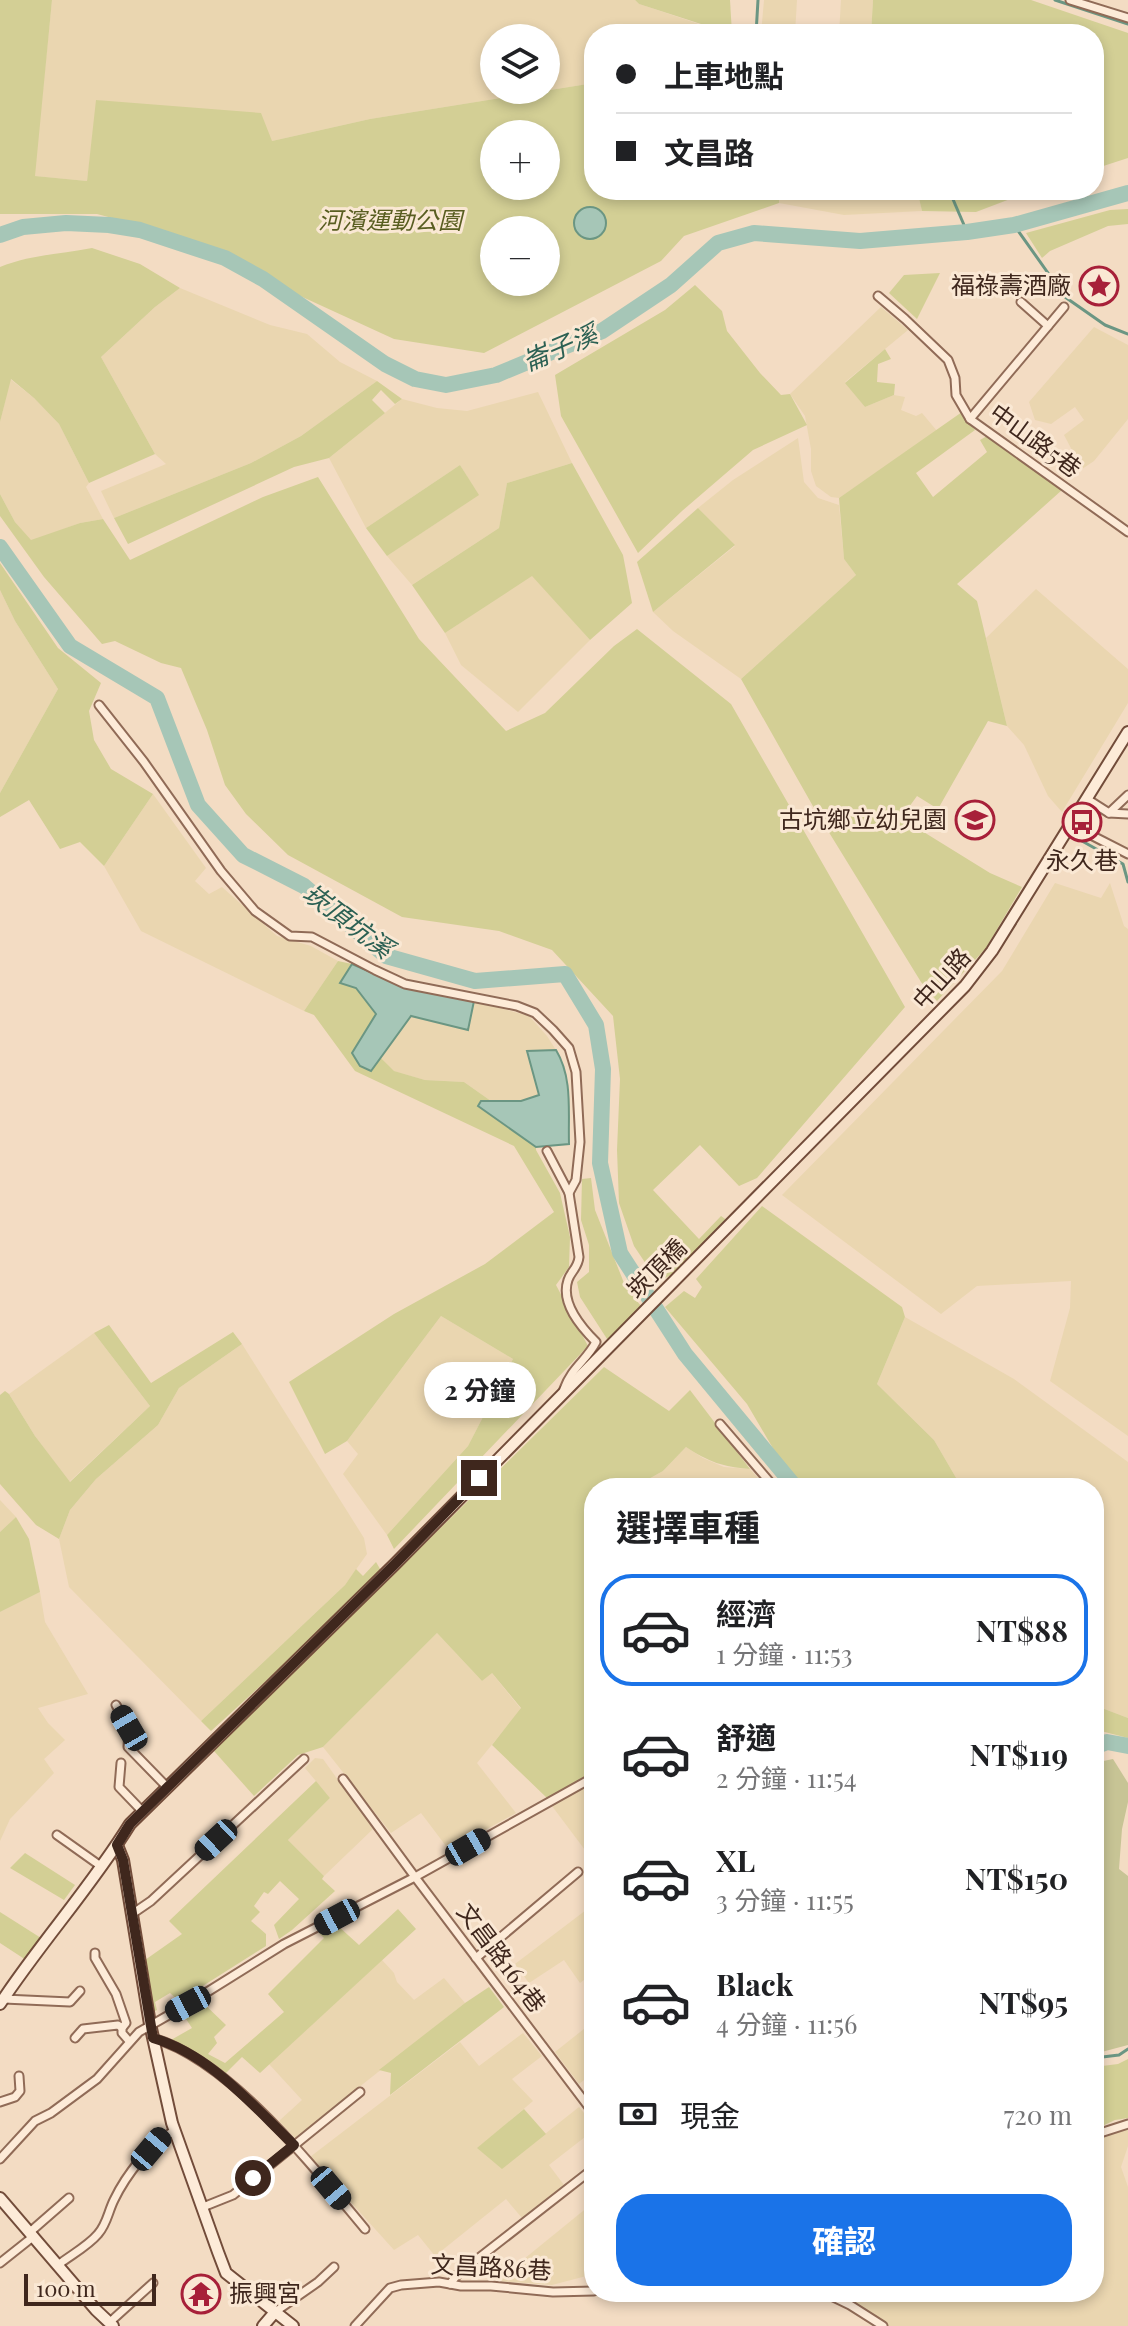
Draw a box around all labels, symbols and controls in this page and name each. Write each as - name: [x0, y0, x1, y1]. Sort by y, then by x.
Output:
- map controls: [480, 24, 560, 296]
- button: layers: [480, 24, 560, 104]
- text: 上車地點: [664, 55, 784, 95]
- button: +: [480, 120, 560, 200]
- text: 文昌路: [664, 132, 754, 172]
- park label: 河濱運動公園: [318, 203, 465, 235]
- button: −: [480, 216, 560, 296]
- place icon: 福祿壽酒廠: [1078, 265, 1120, 307]
- place label: 福祿壽酒廠: [951, 268, 1071, 300]
- water label: 崙子溪: [517, 314, 606, 378]
- street label: 中山路5巷: [984, 395, 1088, 483]
- school or university icon: 古坑鄉立幼兒園: [954, 799, 996, 841]
- bus stop icon: 永久巷: [1061, 801, 1103, 843]
- place label: 古坑鄉立幼兒園: [779, 802, 947, 834]
- place label: 永久巷: [1046, 843, 1118, 875]
- water label: 崁頂坑溪: [297, 875, 404, 967]
- street label: 中山路: [905, 940, 976, 1015]
- street label: 崁頂橋: [619, 1231, 692, 1304]
- callout: 2 分鐘: [423, 1362, 535, 1418]
- text: 2 分鐘: [444, 1372, 516, 1407]
- route end: [461, 1460, 497, 1496]
- text: 選擇車種: [616, 1502, 760, 1550]
- text: 經濟: [716, 1593, 776, 1633]
- icon: car: [620, 1594, 692, 1666]
- text: NT$88: [975, 1610, 1068, 1650]
- text: 1 分鐘 · 11:53: [716, 1636, 853, 1671]
- car: [107, 1701, 151, 1755]
- text: 舒適: [716, 1717, 776, 1757]
- icon: car: [620, 1718, 692, 1790]
- text: NT$119: [970, 1734, 1068, 1774]
- text: 2 分鐘 · 11:54: [716, 1760, 857, 1795]
- car: [190, 1815, 242, 1865]
- car: [441, 1825, 495, 1869]
- text: XL: [716, 1840, 755, 1880]
- icon: car: [620, 1842, 692, 1914]
- text: NT$150: [965, 1858, 1068, 1898]
- text: 3 分鐘 · 11:55: [716, 1882, 854, 1917]
- car: [310, 1895, 364, 1939]
- street label: 文昌路164巷: [451, 1896, 554, 2018]
- text: Black: [716, 1964, 793, 2004]
- icon: car: [620, 1966, 692, 2038]
- car: [161, 1982, 215, 2026]
- text: NT$95: [979, 1982, 1068, 2022]
- text: 4 分鐘 · 11:56: [716, 2006, 858, 2041]
- icon: cash: [616, 2092, 660, 2136]
- text: 現金: [680, 2095, 740, 2135]
- text: 720 m: [1004, 2097, 1072, 2132]
- car: [126, 2123, 176, 2175]
- route start: [235, 2160, 271, 2196]
- car: [306, 2162, 356, 2214]
- button: 確認: [616, 2194, 1072, 2286]
- street label: 文昌路86巷: [430, 2247, 552, 2285]
- scale bar: [24, 2270, 156, 2306]
- text: 100 m: [36, 2273, 96, 2303]
- temple icon: 振興宮: [180, 2273, 222, 2315]
- place label: 振興宮: [229, 2276, 301, 2308]

